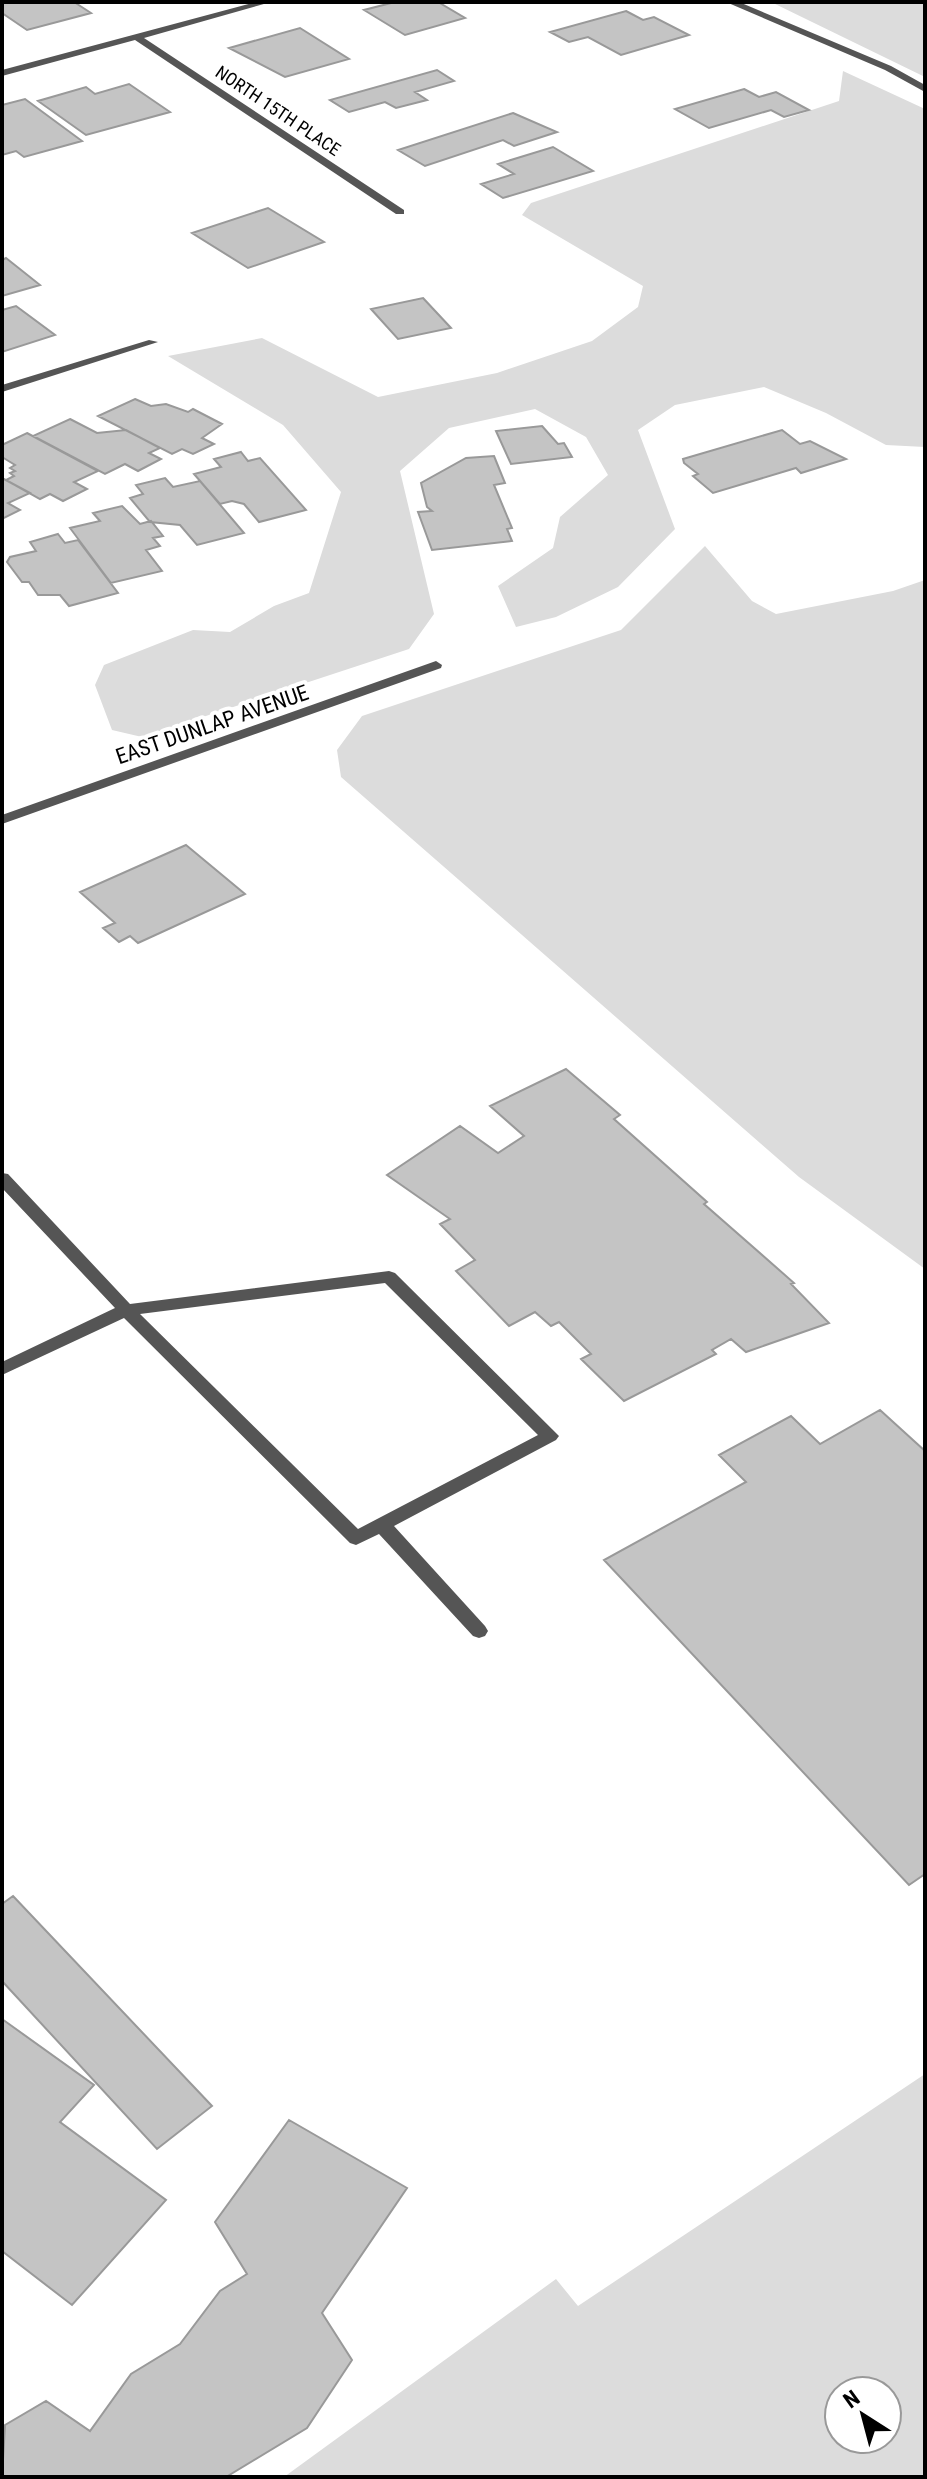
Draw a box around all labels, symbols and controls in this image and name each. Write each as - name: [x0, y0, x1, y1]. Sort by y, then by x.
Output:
- street label: NORTH 15TH PLACE: [212, 61, 345, 160]
- street label: EAST DUNLAP AVENUE: [113, 680, 312, 769]
- north arrow: [823, 2375, 903, 2455]
- text: N: [839, 2385, 864, 2413]

